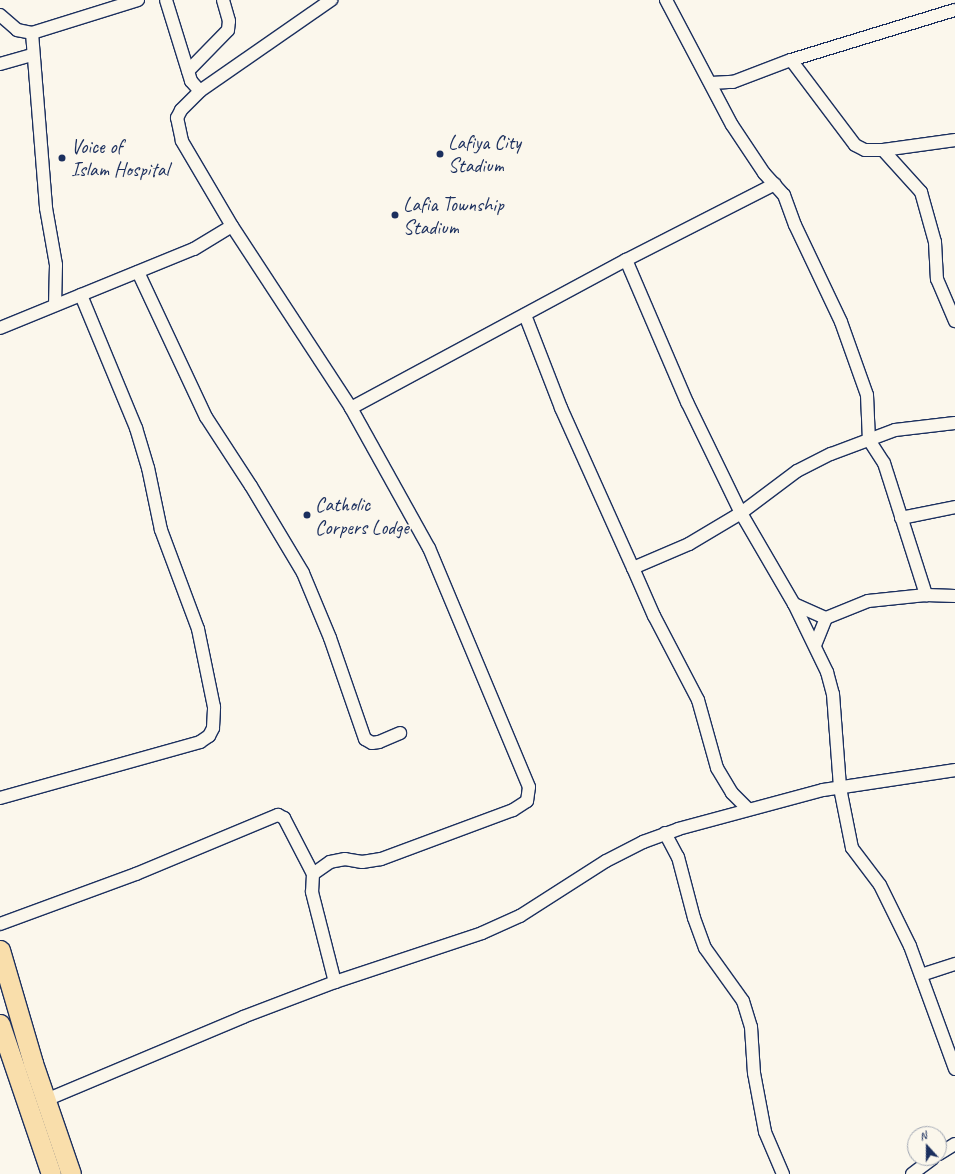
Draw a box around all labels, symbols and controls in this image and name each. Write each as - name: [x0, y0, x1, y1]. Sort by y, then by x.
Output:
- place label: Lafiya City Stadium: [448, 130, 521, 177]
- place label: Voice of Islam Hospital: [71, 134, 168, 181]
- marker: Lafiya City Stadium: [435, 149, 445, 159]
- marker: Voice of Islam Hospital: [56, 152, 68, 164]
- place label: Lafia Township Stadium: [403, 192, 503, 239]
- marker: Lafia Township Stadium: [390, 210, 400, 220]
- place label: Catholic Corpers Lodge: [315, 492, 409, 539]
- marker: Catholic Corpers Lodge: [302, 510, 312, 520]
- north arrow: [907, 1126, 947, 1166]
- text: N: [917, 1128, 929, 1143]

